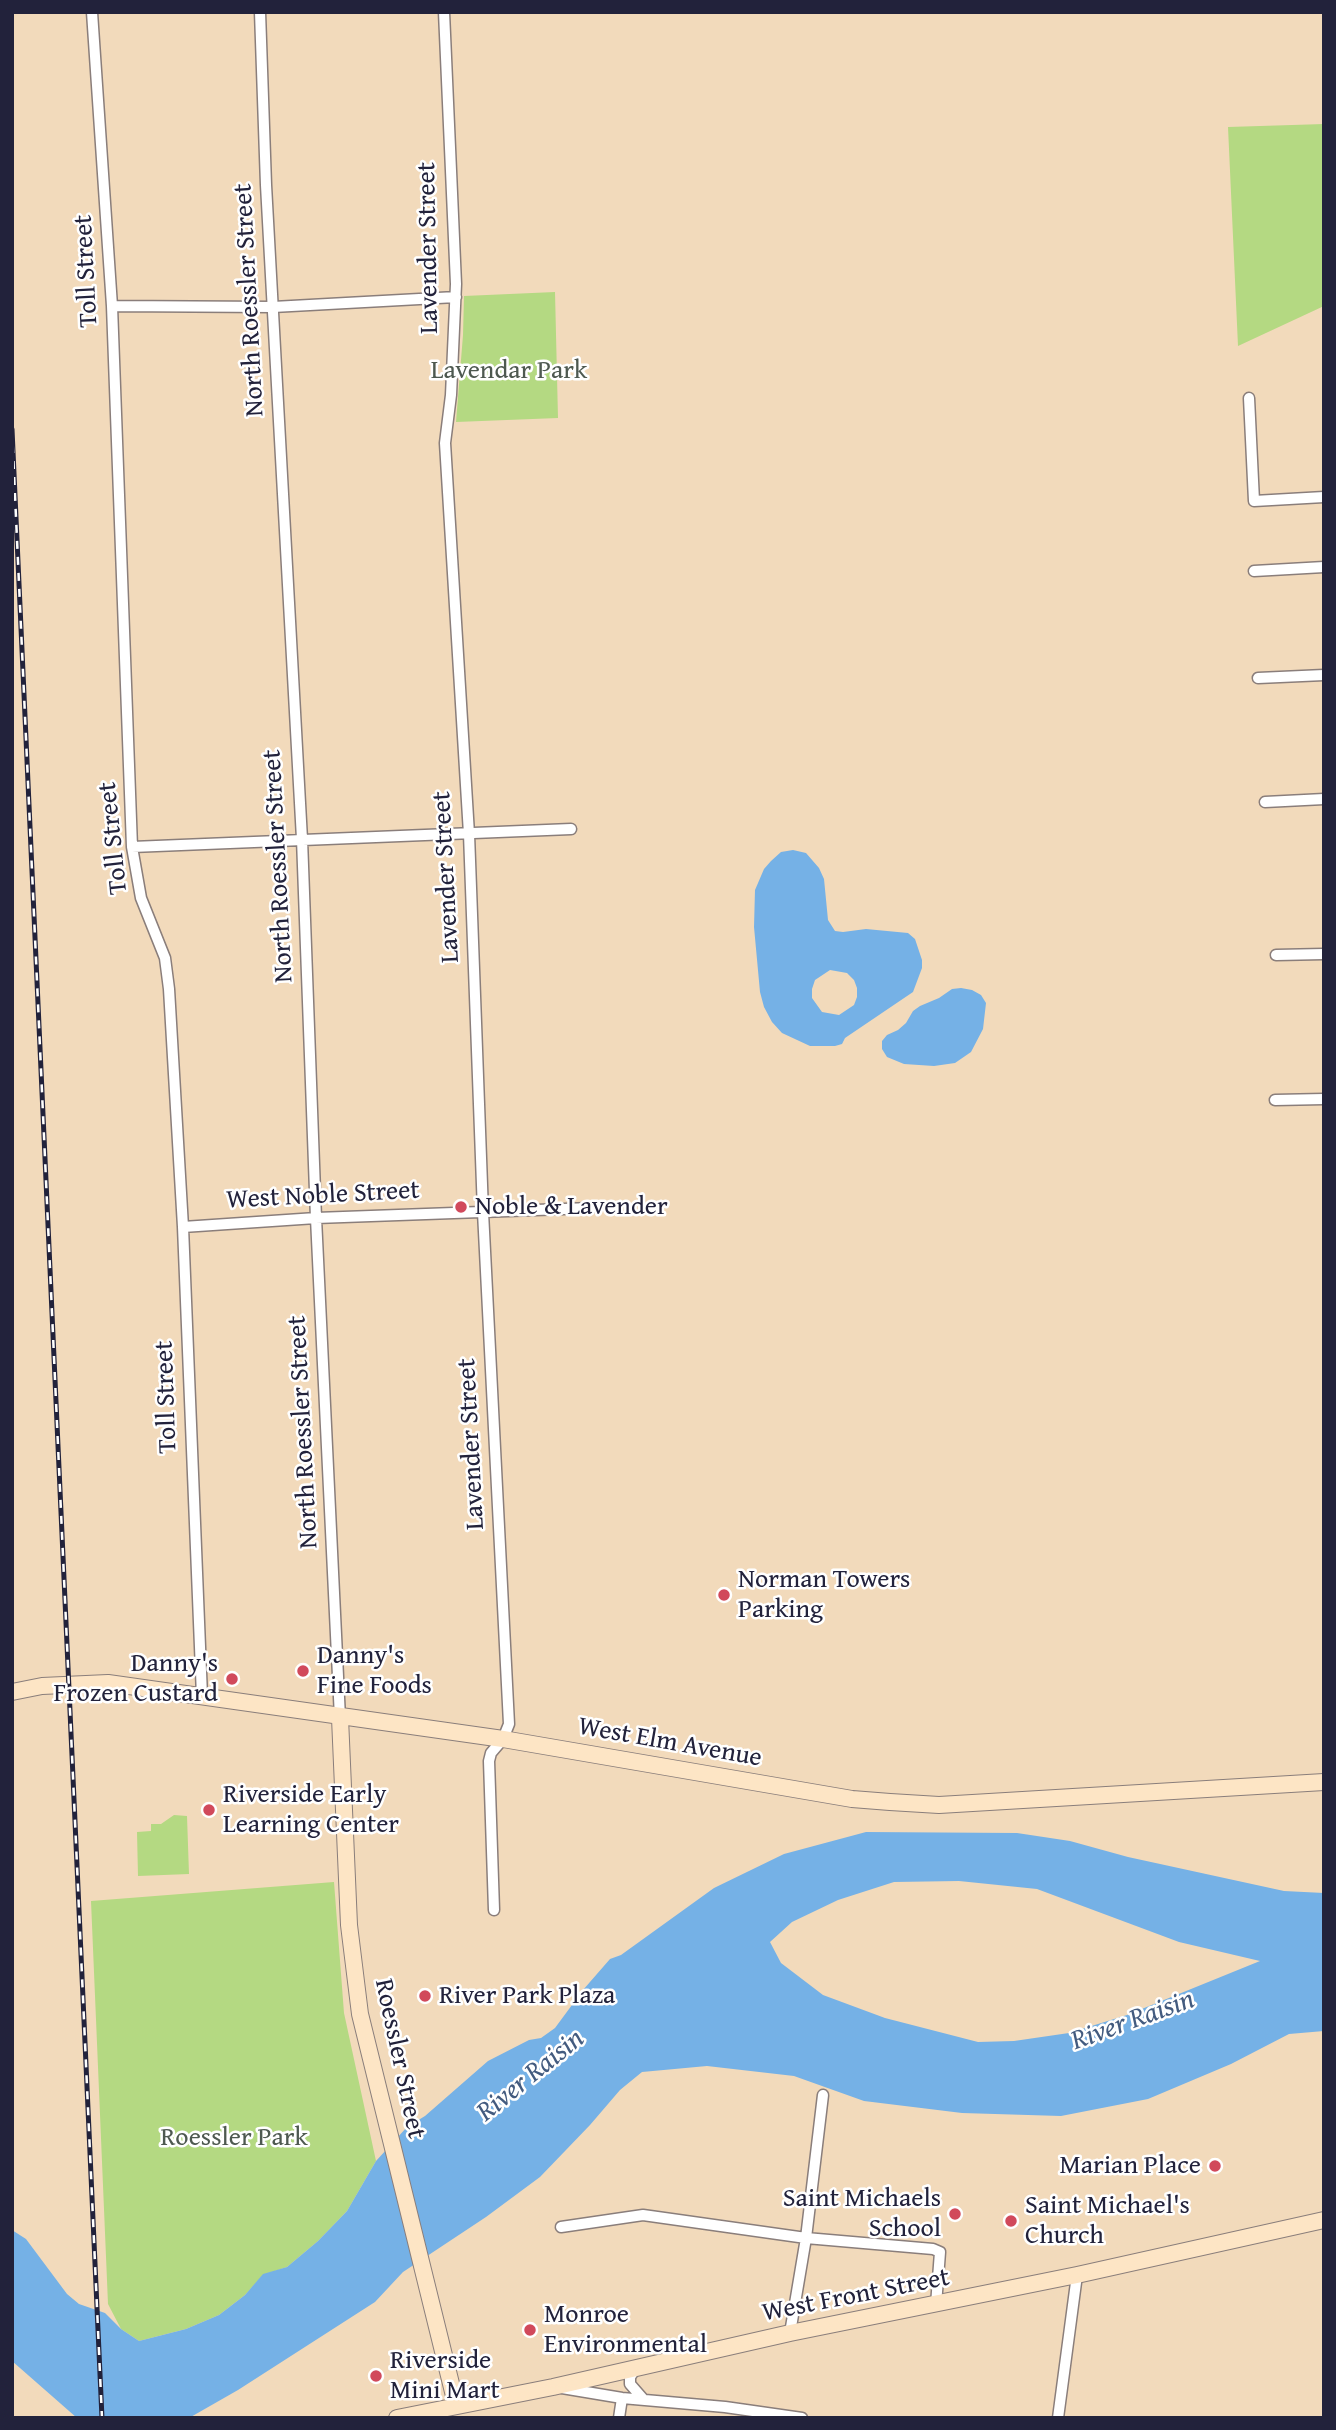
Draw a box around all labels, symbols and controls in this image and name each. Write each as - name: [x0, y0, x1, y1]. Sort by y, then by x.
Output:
- street label: Lavender Street: [412, 162, 446, 334]
- street label: North Roessler Street: [228, 183, 272, 417]
- street label: Toll Street: [68, 214, 106, 328]
- park label: Lavendar Park: [431, 355, 587, 387]
- street label: North Roessler Street: [257, 749, 301, 983]
- street label: Toll Street: [93, 780, 135, 896]
- street label: Lavender Street: [427, 790, 467, 964]
- street label: West Noble Street: [226, 1175, 420, 1217]
- place label: Noble & Lavender: [475, 1191, 668, 1223]
- marker: Noble & Lavender: [453, 1199, 469, 1215]
- street label: North Roessler Street: [282, 1315, 326, 1549]
- street label: Toll Street: [149, 1340, 185, 1454]
- street label: Lavender Street: [452, 1357, 492, 1531]
- place label: Norman Towers Parking: [738, 1564, 910, 1626]
- marker: Norman Towers Parking: [716, 1587, 732, 1603]
- place label: Danny's Fine Foods: [317, 1640, 432, 1702]
- place label: Danny's Frozen Custard: [54, 1648, 218, 1710]
- marker: Danny's Fine Foods: [295, 1663, 311, 1679]
- marker: Danny's Frozen Custard: [224, 1671, 240, 1687]
- street label: West Elm Avenue: [576, 1712, 764, 1774]
- place label: Riverside Early Learning Center: [223, 1779, 399, 1840]
- marker: Riverside Early Learning Center: [201, 1802, 217, 1818]
- street label: Roessler Street: [367, 1976, 431, 2142]
- place label: River Park Plaza: [439, 1980, 615, 2012]
- water label: River Raisin: [1067, 1983, 1199, 2059]
- marker: River Park Plaza: [417, 1988, 433, 2004]
- water label: River Raisin: [470, 2023, 592, 2129]
- park label: Roessler Park: [160, 2122, 308, 2154]
- place label: Marian Place: [1059, 2150, 1201, 2182]
- marker: Marian Place: [1207, 2158, 1223, 2174]
- place label: Saint Michaels School: [783, 2183, 941, 2244]
- place label: Saint Michael's Church: [1025, 2190, 1190, 2252]
- marker: Saint Michaels School: [947, 2206, 963, 2222]
- marker: Saint Michael's Church: [1003, 2213, 1019, 2229]
- street label: West Front Street: [760, 2263, 952, 2329]
- place label: Monroe Environmental: [544, 2299, 707, 2360]
- marker: Monroe Environmental: [522, 2322, 538, 2338]
- place label: Riverside Mini Mart: [390, 2345, 500, 2406]
- marker: Riverside Mini Mart: [368, 2368, 384, 2384]

